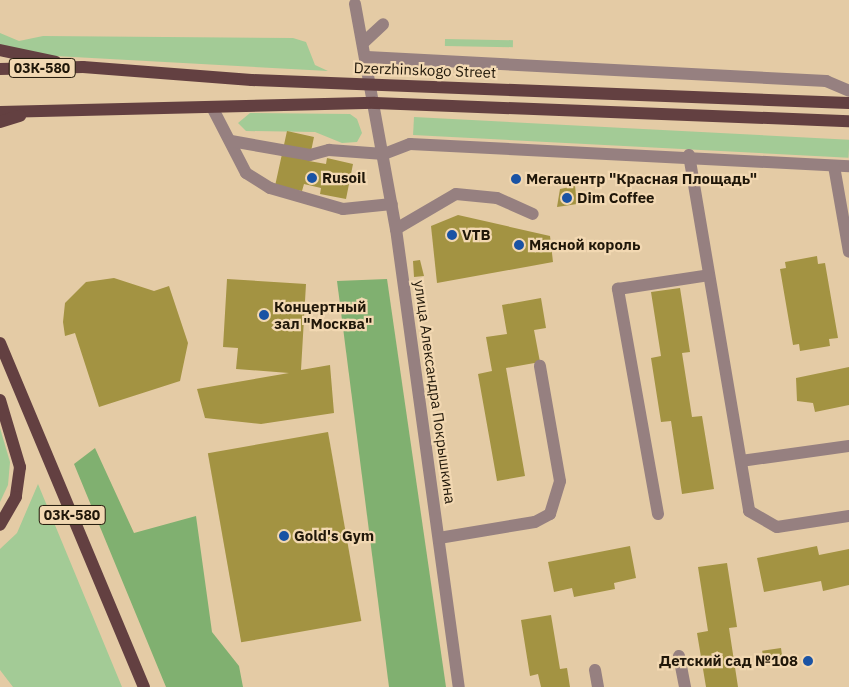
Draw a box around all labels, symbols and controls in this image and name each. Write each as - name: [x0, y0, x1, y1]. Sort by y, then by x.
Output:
- road number: 03К-580: [8, 56, 76, 80]
- street label: Dzerzhinskogo Street: [353, 59, 497, 81]
- place label: Rusoil: [322, 169, 366, 187]
- place label: Мегацентр "Красная Площадь": [526, 170, 757, 188]
- marker: Rusoil: [306, 172, 318, 184]
- marker: Мегацентр "Красная Площадь": [510, 173, 522, 185]
- place label: Dim Coffee: [577, 189, 655, 207]
- marker: Dim Coffee: [561, 192, 573, 204]
- place label: VTB: [462, 226, 491, 244]
- marker: VTB: [446, 229, 458, 241]
- place label: Мясной король: [529, 236, 640, 254]
- marker: Мясной король: [513, 239, 525, 251]
- street label: улица Александра Покрышкина: [410, 279, 460, 505]
- place label: Концертный зал "Москва": [274, 297, 372, 332]
- marker: Концертный зал "Москва": [258, 309, 270, 321]
- road number: 03К-580: [38, 504, 106, 526]
- place label: Gold's Gym: [294, 527, 374, 545]
- marker: Gold's Gym: [278, 530, 290, 542]
- place label: Детский сад №108: [659, 652, 798, 670]
- marker: Детский сад №108: [802, 655, 814, 667]

